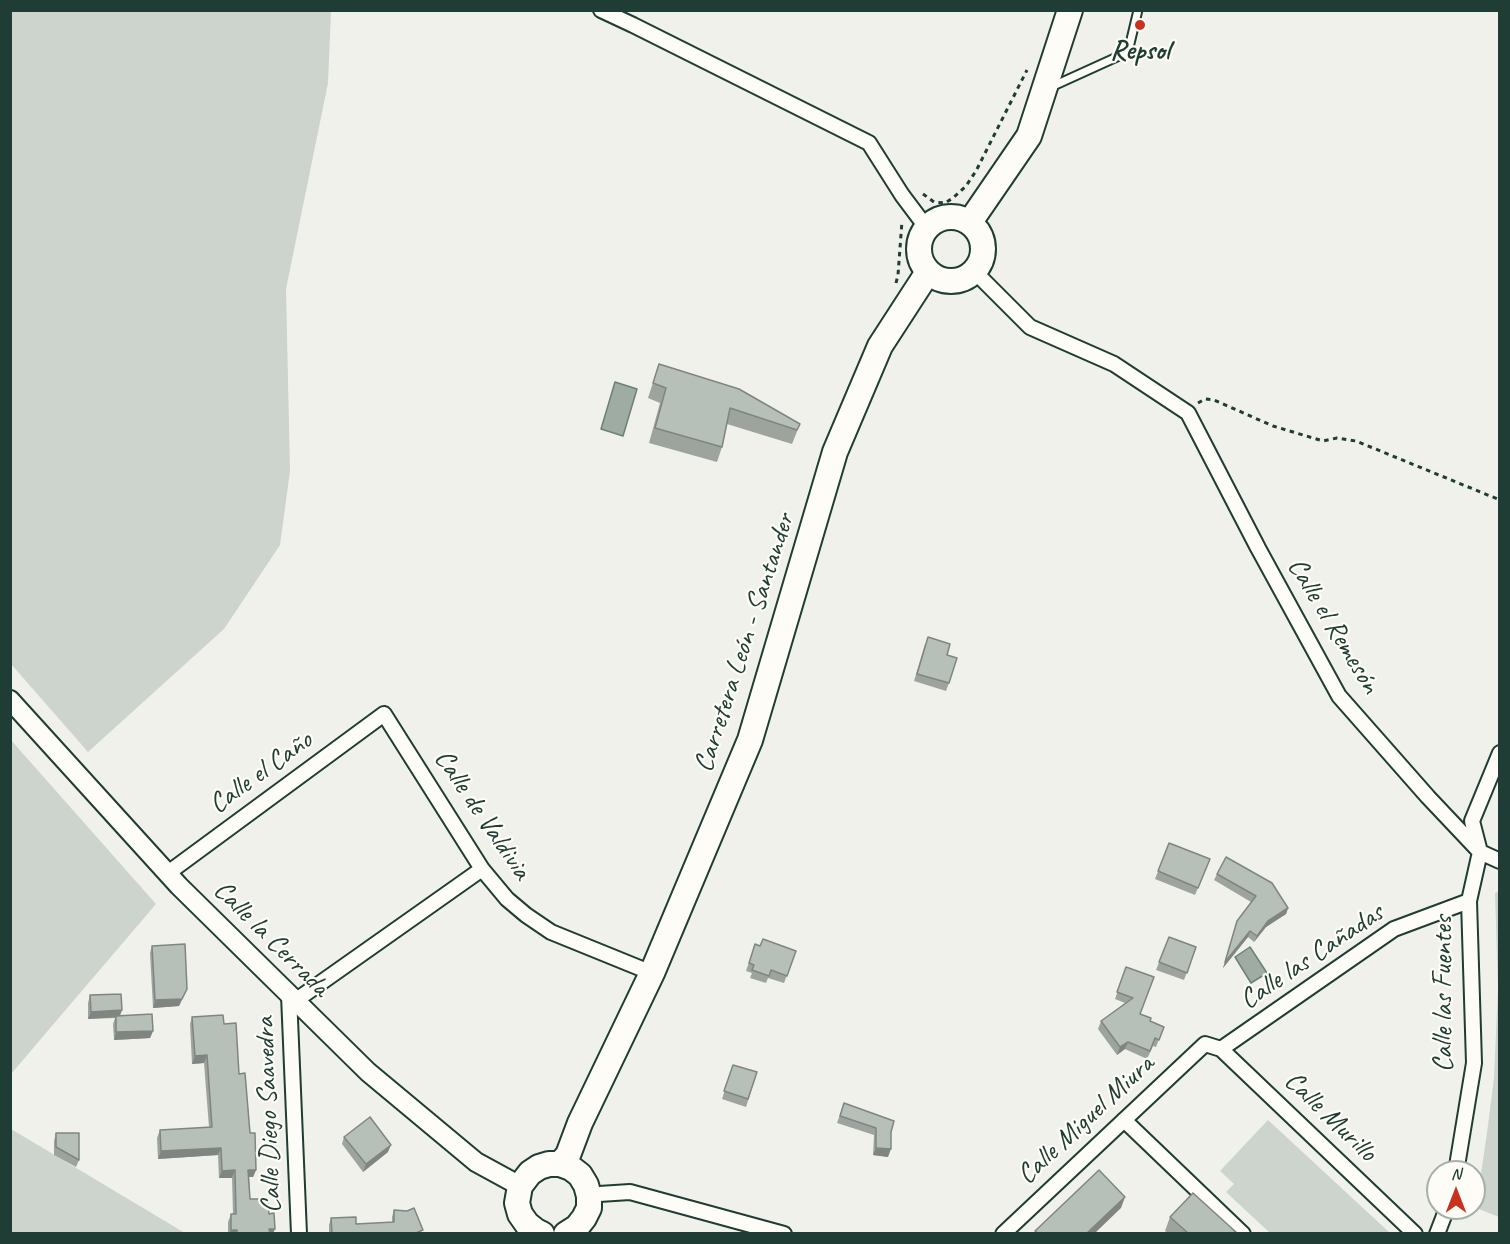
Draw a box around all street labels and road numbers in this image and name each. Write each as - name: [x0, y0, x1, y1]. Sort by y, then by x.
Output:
- street label: Carretera León - Santander: [687, 510, 803, 776]
- street label: Calle el Remesón: [1279, 552, 1387, 700]
- street label: Calle el Caño: [203, 724, 319, 822]
- street label: Calle de Valdivia: [426, 743, 538, 887]
- street label: Calle la Cerrada: [206, 874, 336, 1004]
- street label: Calle las Cañadas: [1234, 897, 1390, 1017]
- street label: Calle las Fuentes: [1427, 916, 1461, 1072]
- street label: Calle Diego Saavedra: [249, 1016, 289, 1214]
- street label: Calle Miguel Miura: [1011, 1048, 1161, 1192]
- street label: Calle Murillo: [1277, 1065, 1383, 1169]

